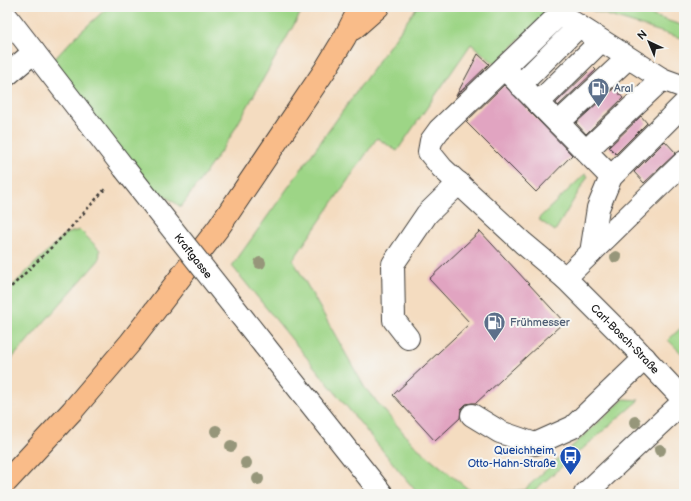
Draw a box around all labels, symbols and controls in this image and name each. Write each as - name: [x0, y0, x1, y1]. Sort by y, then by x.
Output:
- north arrow: [629, 22, 669, 62]
- text: N: [635, 28, 650, 43]
- fuel station icon: Aral: [585, 75, 611, 108]
- place label: Aral: [614, 82, 633, 95]
- street label: Kraftgasse: [171, 231, 215, 282]
- street label: Carl-Bosch-Straße: [588, 302, 662, 377]
- fuel station icon: Frühmesser: [481, 309, 507, 342]
- place label: Frühmesser: [510, 316, 571, 329]
- bus stop icon: Queichheim, Otto-Hahn-Straße: [558, 443, 584, 476]
- place label: Queichheim, Otto-Hahn-Straße: [468, 444, 556, 470]

